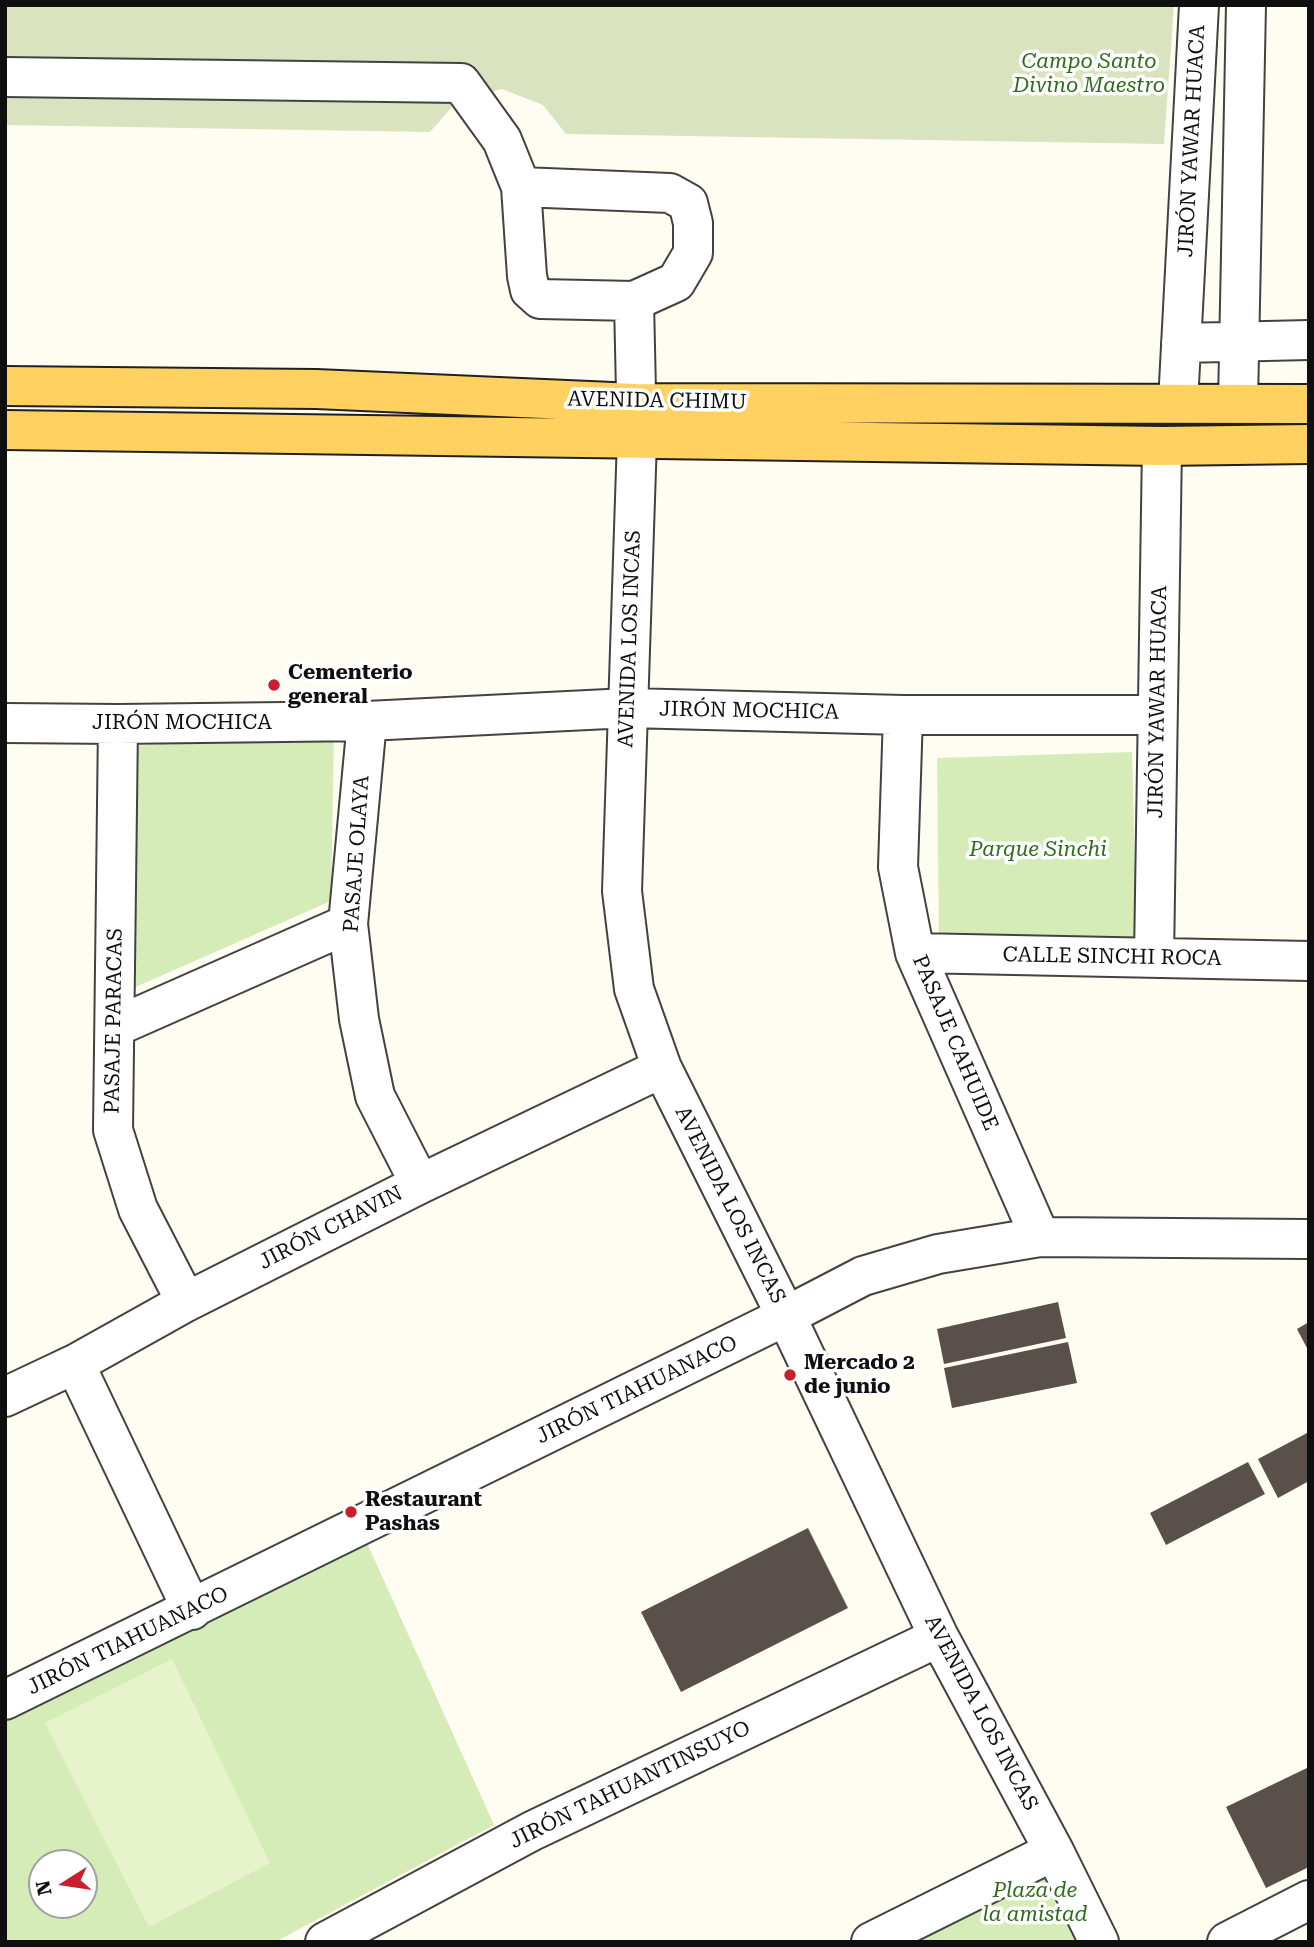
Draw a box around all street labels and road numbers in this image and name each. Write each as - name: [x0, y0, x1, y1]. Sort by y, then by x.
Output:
- street label: JIRÓN YAWAR HUACA: [1173, 24, 1211, 258]
- street label: AVENIDA CHIMU: [567, 387, 747, 415]
- street label: AVENIDA LOS INCAS: [614, 530, 646, 748]
- street label: JIRÓN YAWAR HUACA: [1143, 585, 1173, 819]
- street label: JIRÓN MOCHICA: [659, 697, 839, 725]
- street label: JIRÓN MOCHICA: [92, 710, 272, 736]
- street label: PASAJE OLAYA: [339, 775, 375, 933]
- street label: PASAJE PARACAS: [100, 928, 128, 1114]
- street label: CALLE SINCHI ROCA: [1002, 942, 1222, 972]
- street label: PASAJE CAHUIDE: [907, 952, 1003, 1134]
- street label: AVENIDA LOS INCAS: [669, 1102, 791, 1308]
- street label: JIRÓN CHAVIN: [255, 1181, 407, 1275]
- street label: JIRÓN TIAHUANACO: [532, 1330, 742, 1450]
- street label: JIRÓN TIAHUANACO: [23, 1581, 233, 1701]
- street label: AVENIDA LOS INCAS: [919, 1611, 1043, 1815]
- street label: JIRÓN TAHUANTINSUYO: [505, 1716, 755, 1854]

